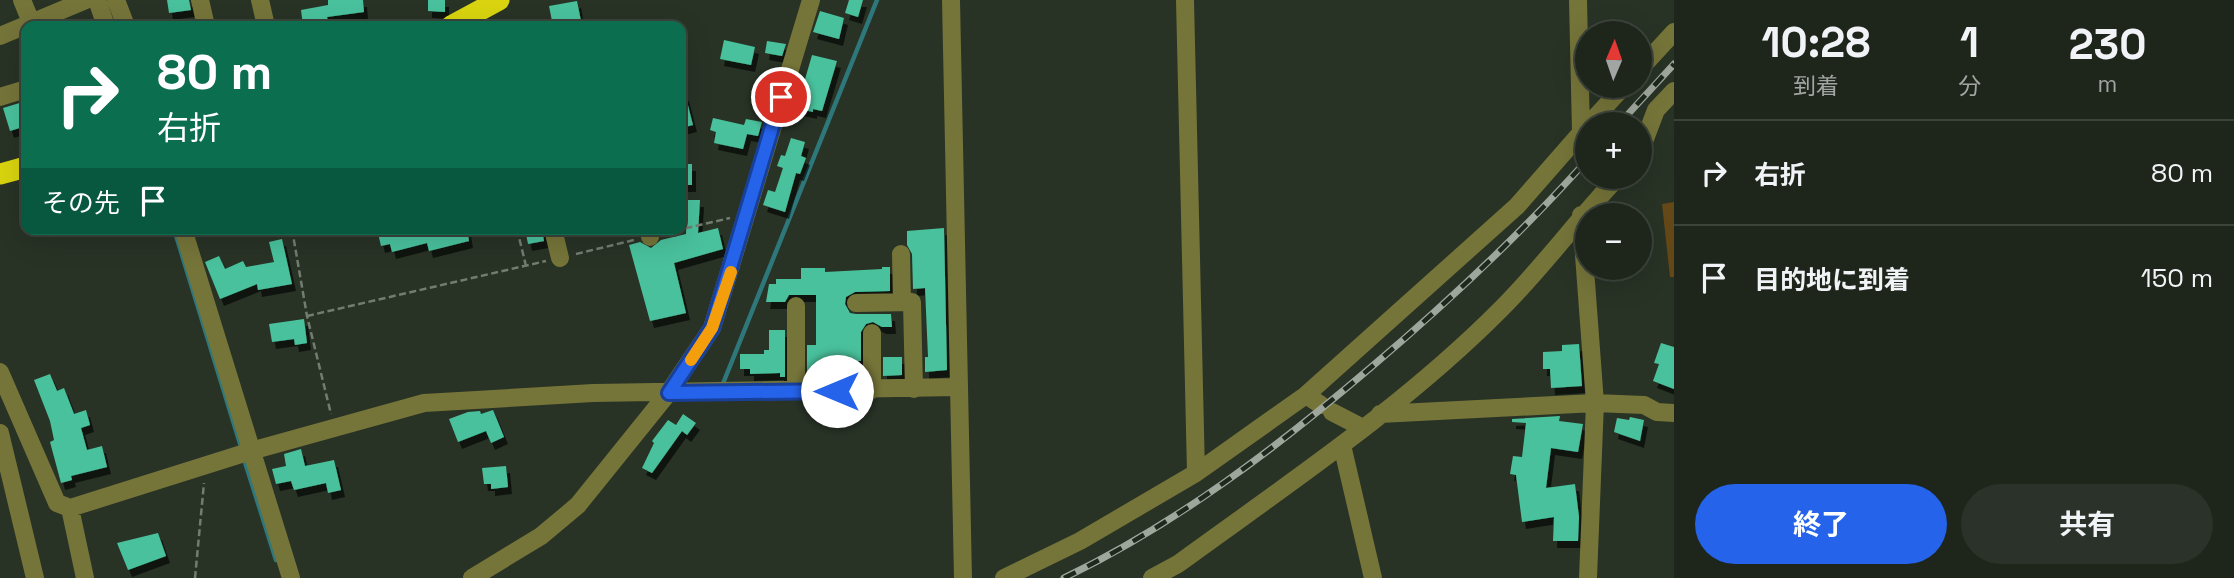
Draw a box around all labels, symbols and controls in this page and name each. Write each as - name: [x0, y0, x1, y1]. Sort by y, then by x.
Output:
- text: 10:28: [1762, 16, 1870, 69]
- text: 1: [1960, 16, 1979, 69]
- text: 230: [2069, 18, 2146, 71]
- north arrow: [1575, 21, 1652, 98]
- map controls: [1575, 21, 1652, 280]
- text: 80 m: [157, 41, 272, 103]
- icon: right: [42, 49, 133, 140]
- pin: [751, 67, 811, 127]
- text: m: [2098, 69, 2117, 99]
- text: 到着: [1793, 71, 1839, 101]
- text: 分: [1958, 71, 1981, 101]
- icon: arrive: [762, 78, 800, 116]
- text: 右折: [157, 108, 221, 148]
- button: +: [1575, 112, 1652, 189]
- icon: right: [1695, 154, 1733, 192]
- text: 80 m: [2151, 156, 2213, 190]
- text: 右折: [1754, 158, 1806, 192]
- icon: arrive: [134, 182, 172, 220]
- text: その先: [42, 186, 120, 220]
- button: −: [1575, 203, 1652, 280]
- icon: arrive: [1695, 259, 1733, 297]
- text: 150 m: [2141, 261, 2213, 295]
- text: 目的地に到着: [1754, 263, 1910, 297]
- position arrow: [800, 354, 874, 428]
- button: 終了: [1695, 484, 1947, 564]
- button: 共有: [1961, 484, 2213, 564]

